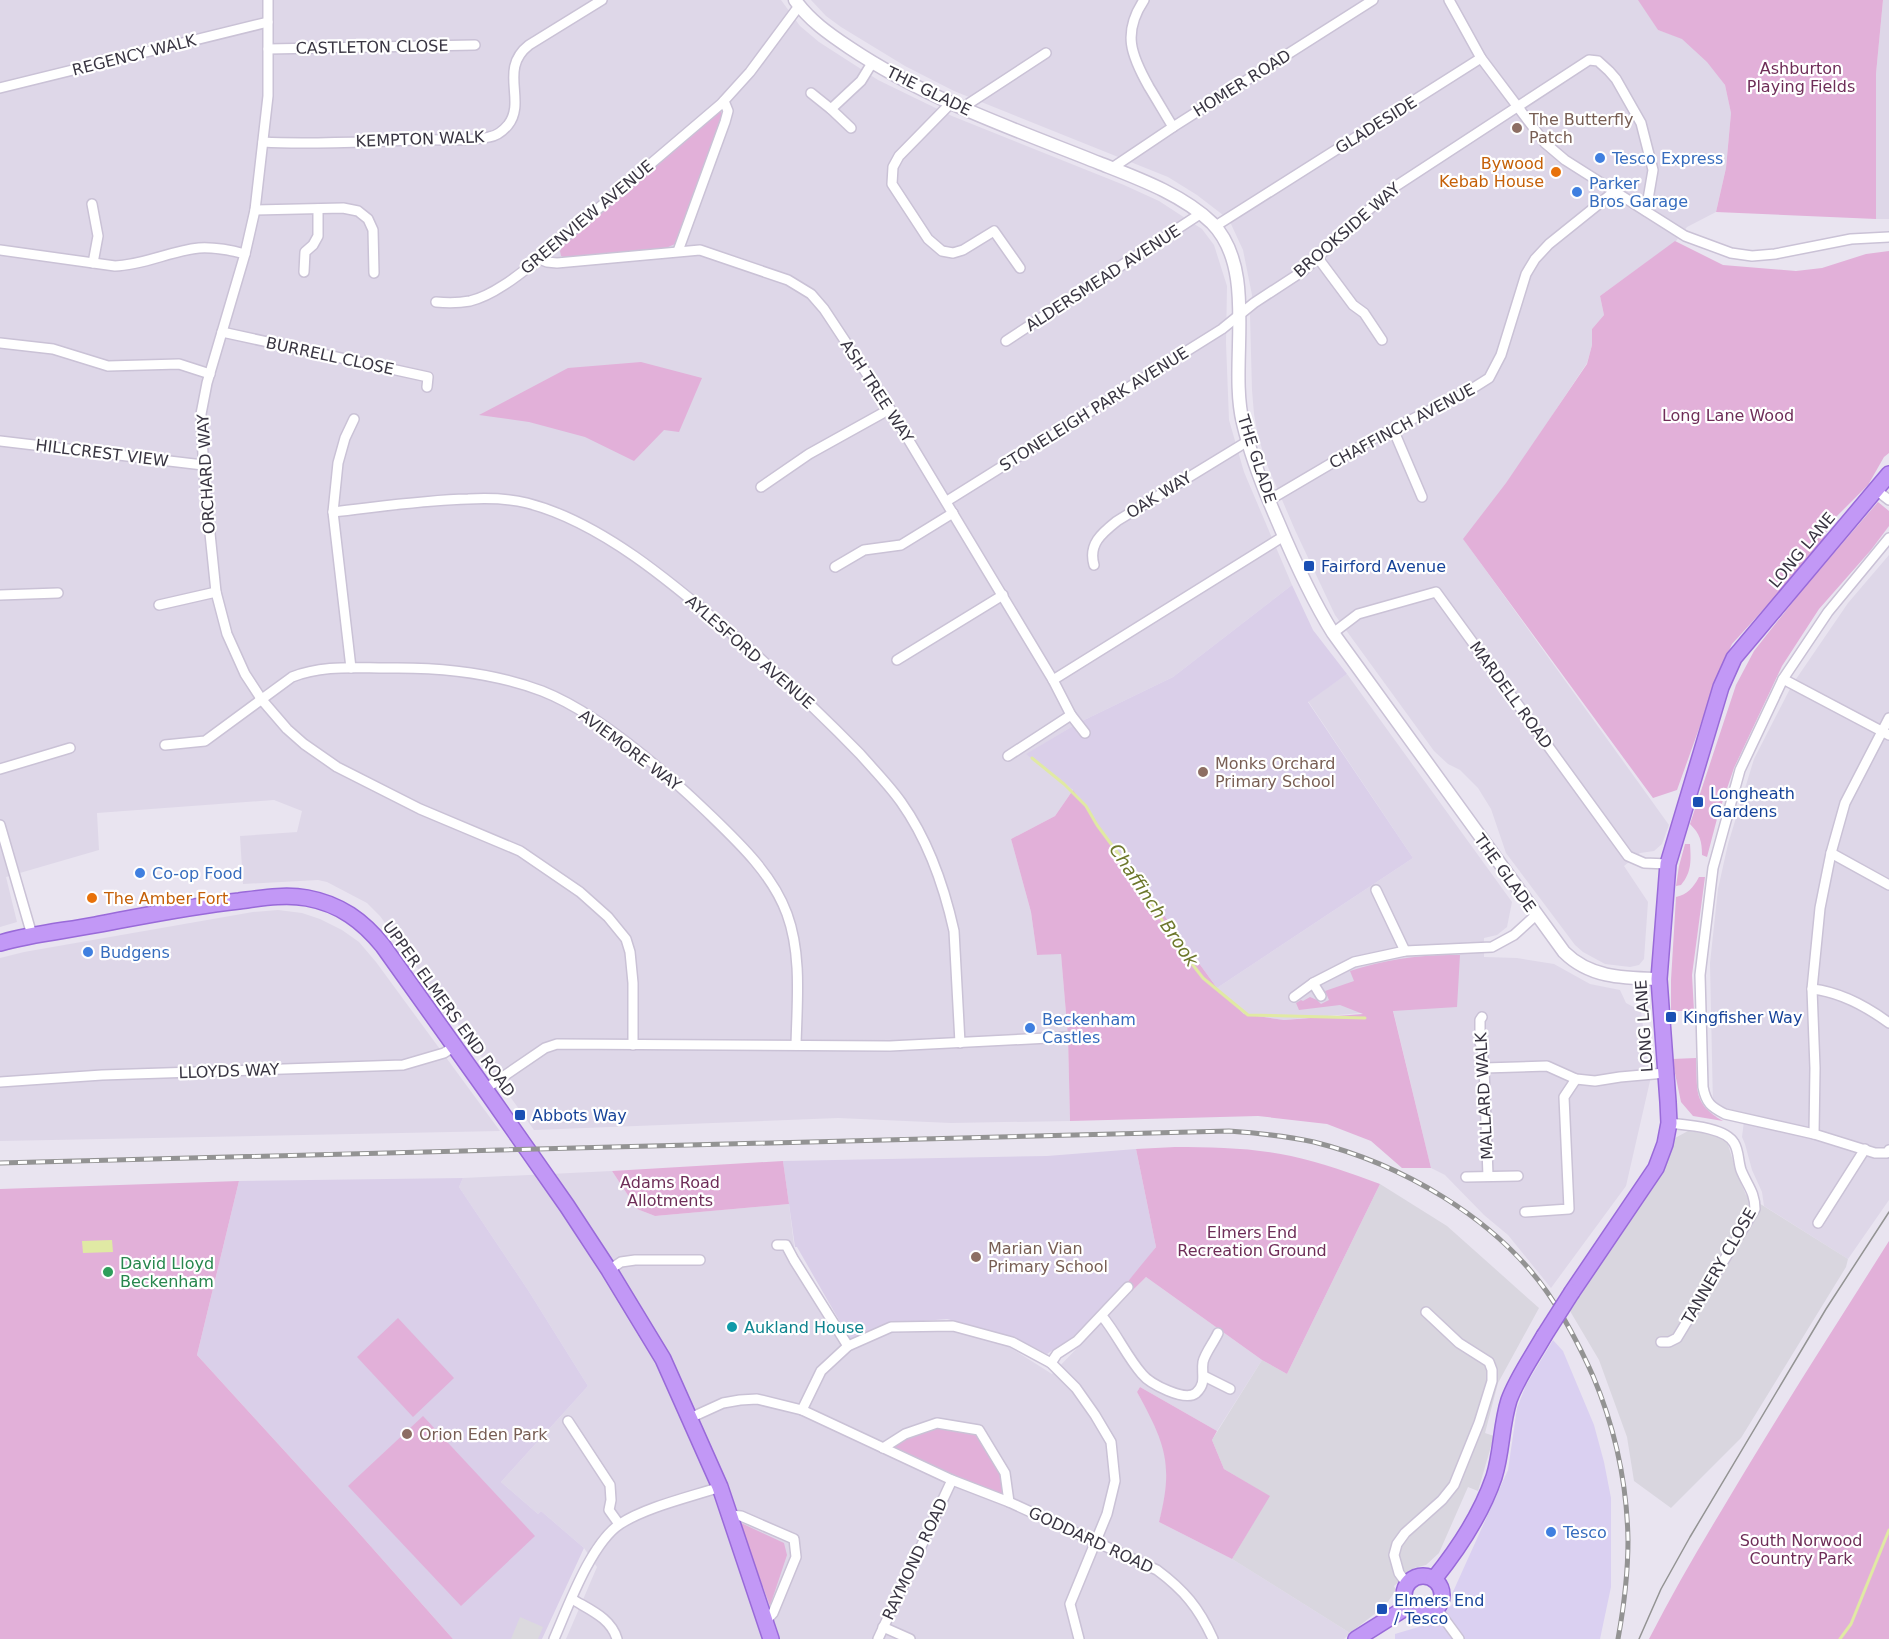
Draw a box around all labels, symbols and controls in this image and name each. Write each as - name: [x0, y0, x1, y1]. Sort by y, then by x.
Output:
- street label: REGENCY WALK: [70, 30, 198, 80]
- street label: CASTLETON CLOSE: [295, 36, 449, 58]
- street label: HOMER ROAD: [1190, 45, 1294, 121]
- park label: Ashburton Playing Fields: [1747, 59, 1855, 96]
- street label: THE GLADE: [883, 62, 975, 120]
- street label: GLADESIDE: [1332, 92, 1420, 158]
- place label: The Butterfly Patch: [1528, 110, 1633, 147]
- marker: The Butterfly Patch: [1510, 121, 1524, 135]
- street label: KEMPTON WALK: [355, 127, 485, 151]
- place label: Tesco Express: [1611, 149, 1723, 168]
- marker: Tesco Express: [1593, 151, 1607, 165]
- place label: Bywood Kebab House: [1439, 154, 1544, 191]
- street label: GREENVIEW AVENUE: [517, 156, 657, 278]
- marker: Bywood Kebab House: [1549, 165, 1563, 179]
- place label: Parker Bros Garage: [1589, 174, 1688, 211]
- street label: BROOKSIDE WAY: [1290, 179, 1404, 281]
- marker: Parker Bros Garage: [1570, 185, 1584, 199]
- street label: ALDERSMEAD AVENUE: [1022, 221, 1184, 335]
- street label: BURRELL CLOSE: [264, 333, 396, 379]
- street label: ASH TREE WAY: [837, 336, 917, 446]
- street label: STONELEIGH PARK AVENUE: [996, 343, 1192, 475]
- street label: CHAFFINCH AVENUE: [1326, 380, 1478, 472]
- park label: Long Lane Wood: [1662, 406, 1794, 425]
- street label: THE GLADE: [1233, 411, 1280, 506]
- street label: ORCHARD WAY: [193, 413, 219, 534]
- street label: HILLCREST VIEW: [35, 435, 170, 471]
- street label: OAK WAY: [1123, 467, 1195, 522]
- street label: LONG LANE: [1765, 508, 1839, 592]
- place label: Fairford Avenue: [1321, 557, 1446, 576]
- marker: Fairford Avenue: [1302, 559, 1316, 573]
- street label: AYLESFORD AVENUE: [682, 591, 818, 713]
- street label: MARDELL ROAD: [1466, 638, 1556, 752]
- street label: AVIEMORE WAY: [575, 705, 685, 795]
- place label: Monks Orchard Primary School: [1215, 754, 1335, 791]
- marker: Monks Orchard Primary School: [1196, 765, 1210, 779]
- place label: Longheath Gardens: [1710, 784, 1795, 821]
- marker: Longheath Gardens: [1691, 795, 1705, 809]
- street label: THE GLADE: [1470, 829, 1540, 916]
- water label: Chaffinch Brook: [1105, 840, 1204, 972]
- place label: Co-op Food: [152, 864, 243, 883]
- marker: Co-op Food: [133, 866, 147, 880]
- place label: The Amber Fort: [103, 889, 228, 908]
- marker: The Amber Fort: [85, 891, 99, 905]
- street label: UPPER ELMERS END ROAD: [379, 917, 519, 1101]
- place label: Budgens: [100, 943, 170, 962]
- marker: Budgens: [81, 945, 95, 959]
- street label: LONG LANE: [1631, 979, 1657, 1073]
- place label: Kingfisher Way: [1683, 1008, 1802, 1027]
- place label: Beckenham Castles: [1042, 1010, 1136, 1047]
- marker: Kingfisher Way: [1664, 1010, 1678, 1024]
- marker: Beckenham Castles: [1023, 1021, 1037, 1035]
- street label: MALLARD WALK: [1471, 1031, 1497, 1160]
- street label: LLOYDS WAY: [178, 1060, 280, 1082]
- place label: Abbots Way: [532, 1106, 627, 1125]
- marker: Abbots Way: [513, 1108, 527, 1122]
- park label: Adams Road Allotments: [620, 1173, 720, 1210]
- street label: TANNERY CLOSE: [1678, 1205, 1760, 1328]
- park label: Elmers End Recreation Ground: [1177, 1223, 1327, 1260]
- place label: Marian Vian Primary School: [988, 1239, 1108, 1276]
- marker: Marian Vian Primary School: [969, 1250, 983, 1264]
- place label: David Lloyd Beckenham: [120, 1254, 214, 1291]
- marker: David Lloyd Beckenham: [101, 1265, 115, 1279]
- place label: Aukland House: [744, 1318, 864, 1337]
- marker: Aukland House: [725, 1320, 739, 1334]
- place label: Orion Eden Park: [419, 1425, 548, 1444]
- marker: Orion Eden Park: [400, 1427, 414, 1441]
- street label: RAYMOND ROAD: [878, 1495, 952, 1623]
- street label: GODDARD ROAD: [1026, 1503, 1156, 1577]
- place label: Tesco: [1562, 1523, 1607, 1542]
- marker: Tesco: [1544, 1525, 1558, 1539]
- park label: South Norwood Country Park: [1740, 1531, 1862, 1568]
- place label: Elmers End / Tesco: [1394, 1591, 1484, 1628]
- marker: Elmers End / Tesco: [1375, 1602, 1389, 1616]

